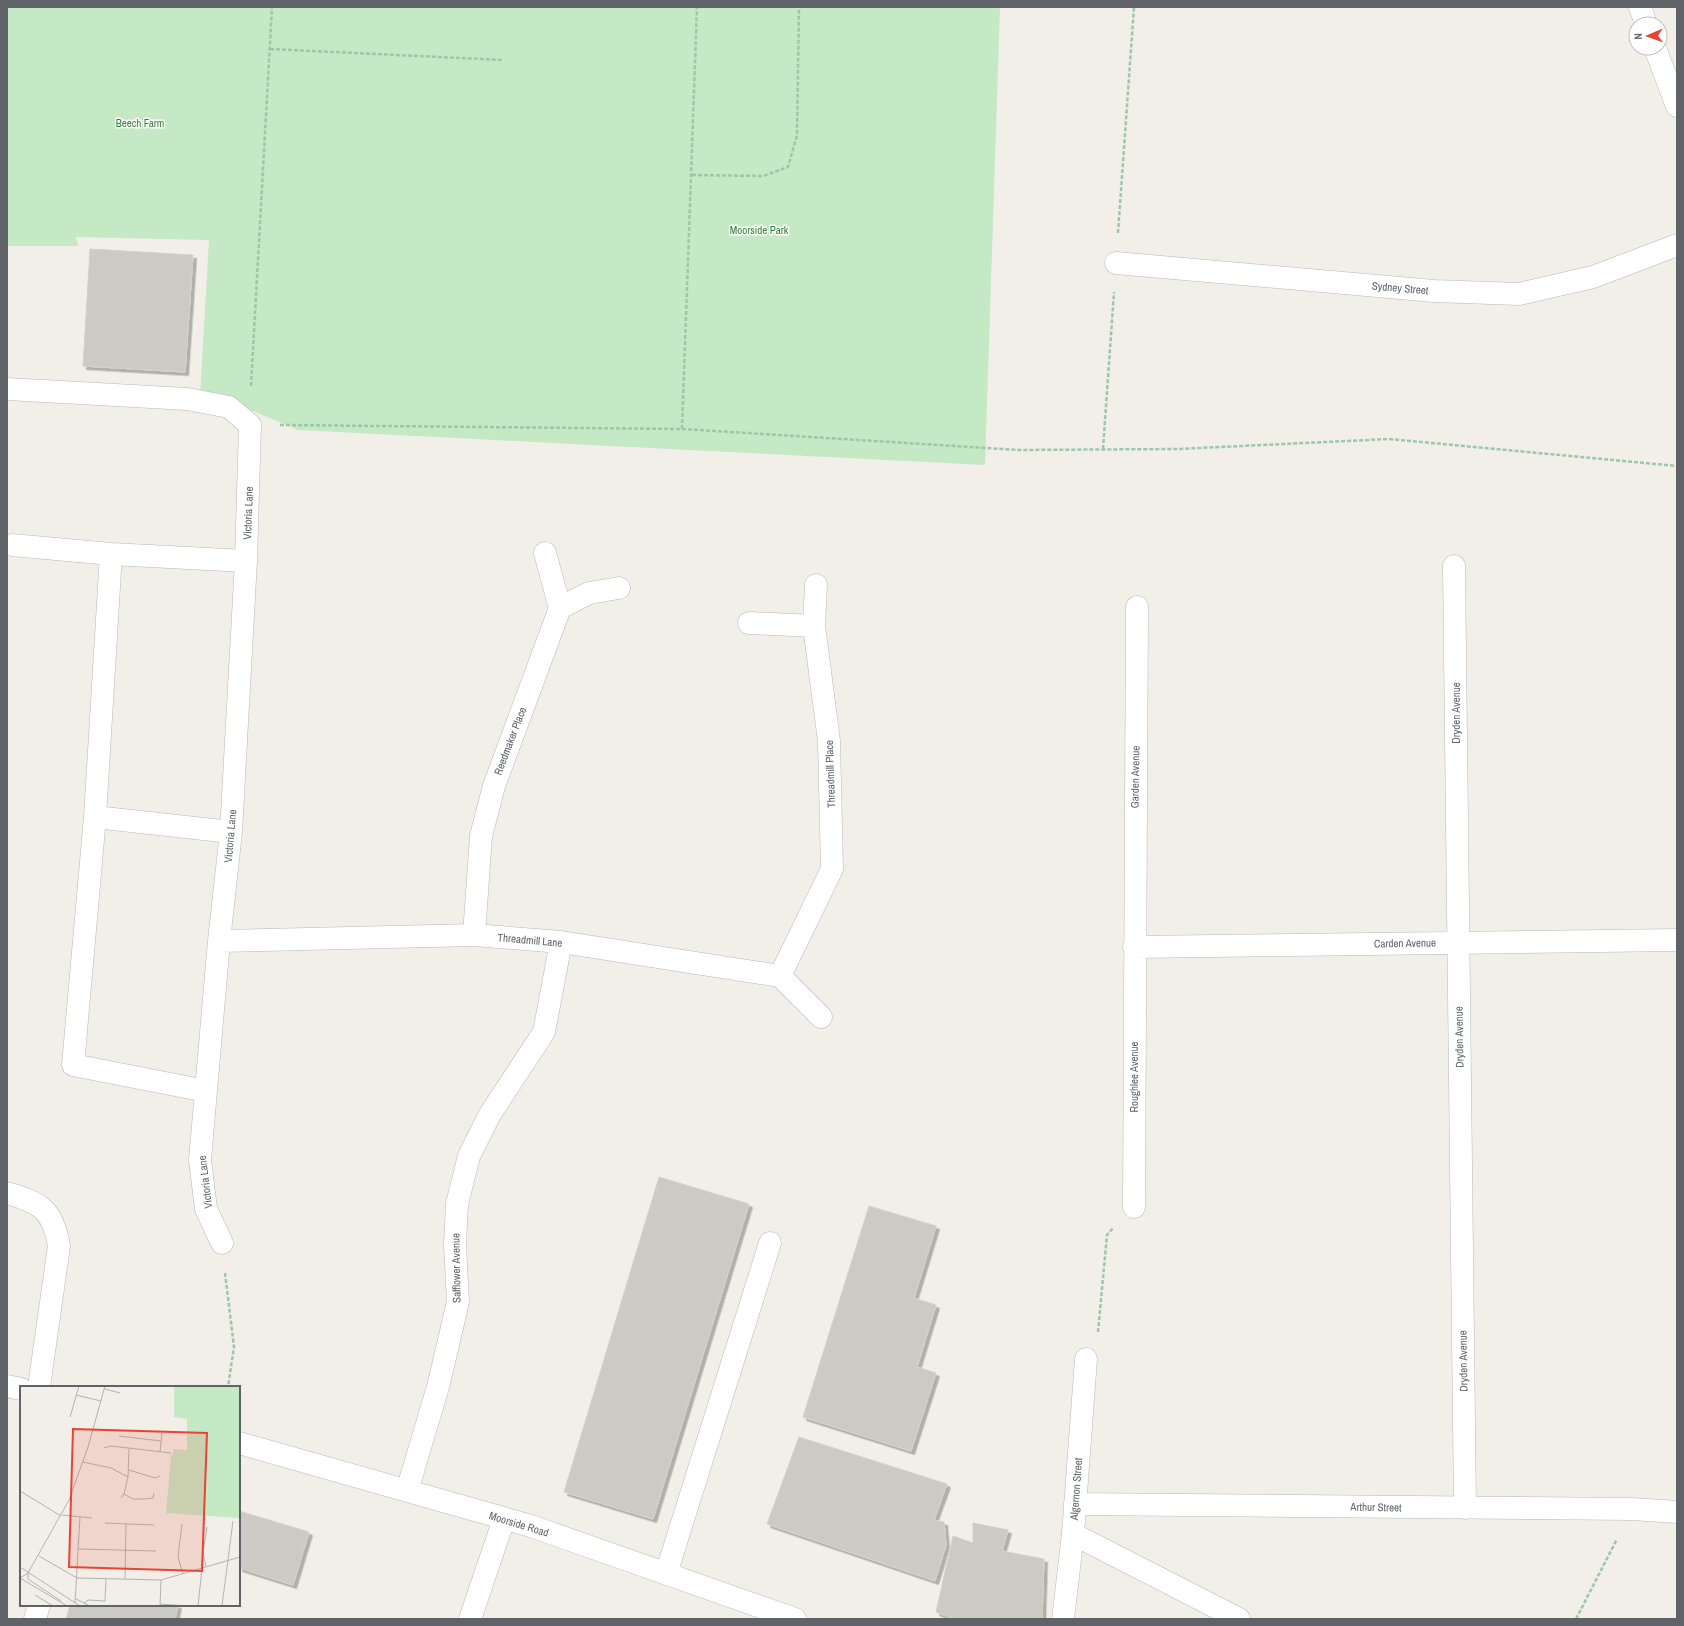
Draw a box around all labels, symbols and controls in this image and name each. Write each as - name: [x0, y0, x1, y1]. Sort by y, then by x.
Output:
- north arrow: [1628, 16, 1668, 56]
- text: N: [1631, 33, 1645, 40]
- park label: Beech Farm: [116, 116, 164, 130]
- park label: Moorside Park: [730, 223, 789, 237]
- street label: Sydney Street: [1371, 279, 1429, 297]
- street label: Victoria Lane: [240, 486, 256, 540]
- street label: Dryden Avenue: [1449, 682, 1463, 744]
- street label: Reedmaker Place: [491, 705, 529, 777]
- street label: Threadmill Place: [822, 740, 838, 808]
- street label: Garden Avenue: [1127, 746, 1143, 808]
- street label: Victoria Lane: [221, 809, 239, 863]
- street label: Threadmill Lane: [497, 930, 563, 950]
- street label: Carden Avenue: [1374, 935, 1436, 951]
- street label: Dryden Avenue: [1451, 1006, 1467, 1068]
- street label: Roughlee Avenue: [1127, 1041, 1141, 1113]
- street label: Victoria Lane: [195, 1155, 215, 1209]
- street label: Safflower Avenue: [448, 1233, 464, 1303]
- street label: Dryden Avenue: [1455, 1330, 1471, 1392]
- inset map: [20, 1386, 240, 1606]
- street label: Algernon Street: [1067, 1457, 1085, 1522]
- street label: Arthur Street: [1349, 1500, 1402, 1514]
- street label: Moorside Road: [487, 1508, 551, 1540]

